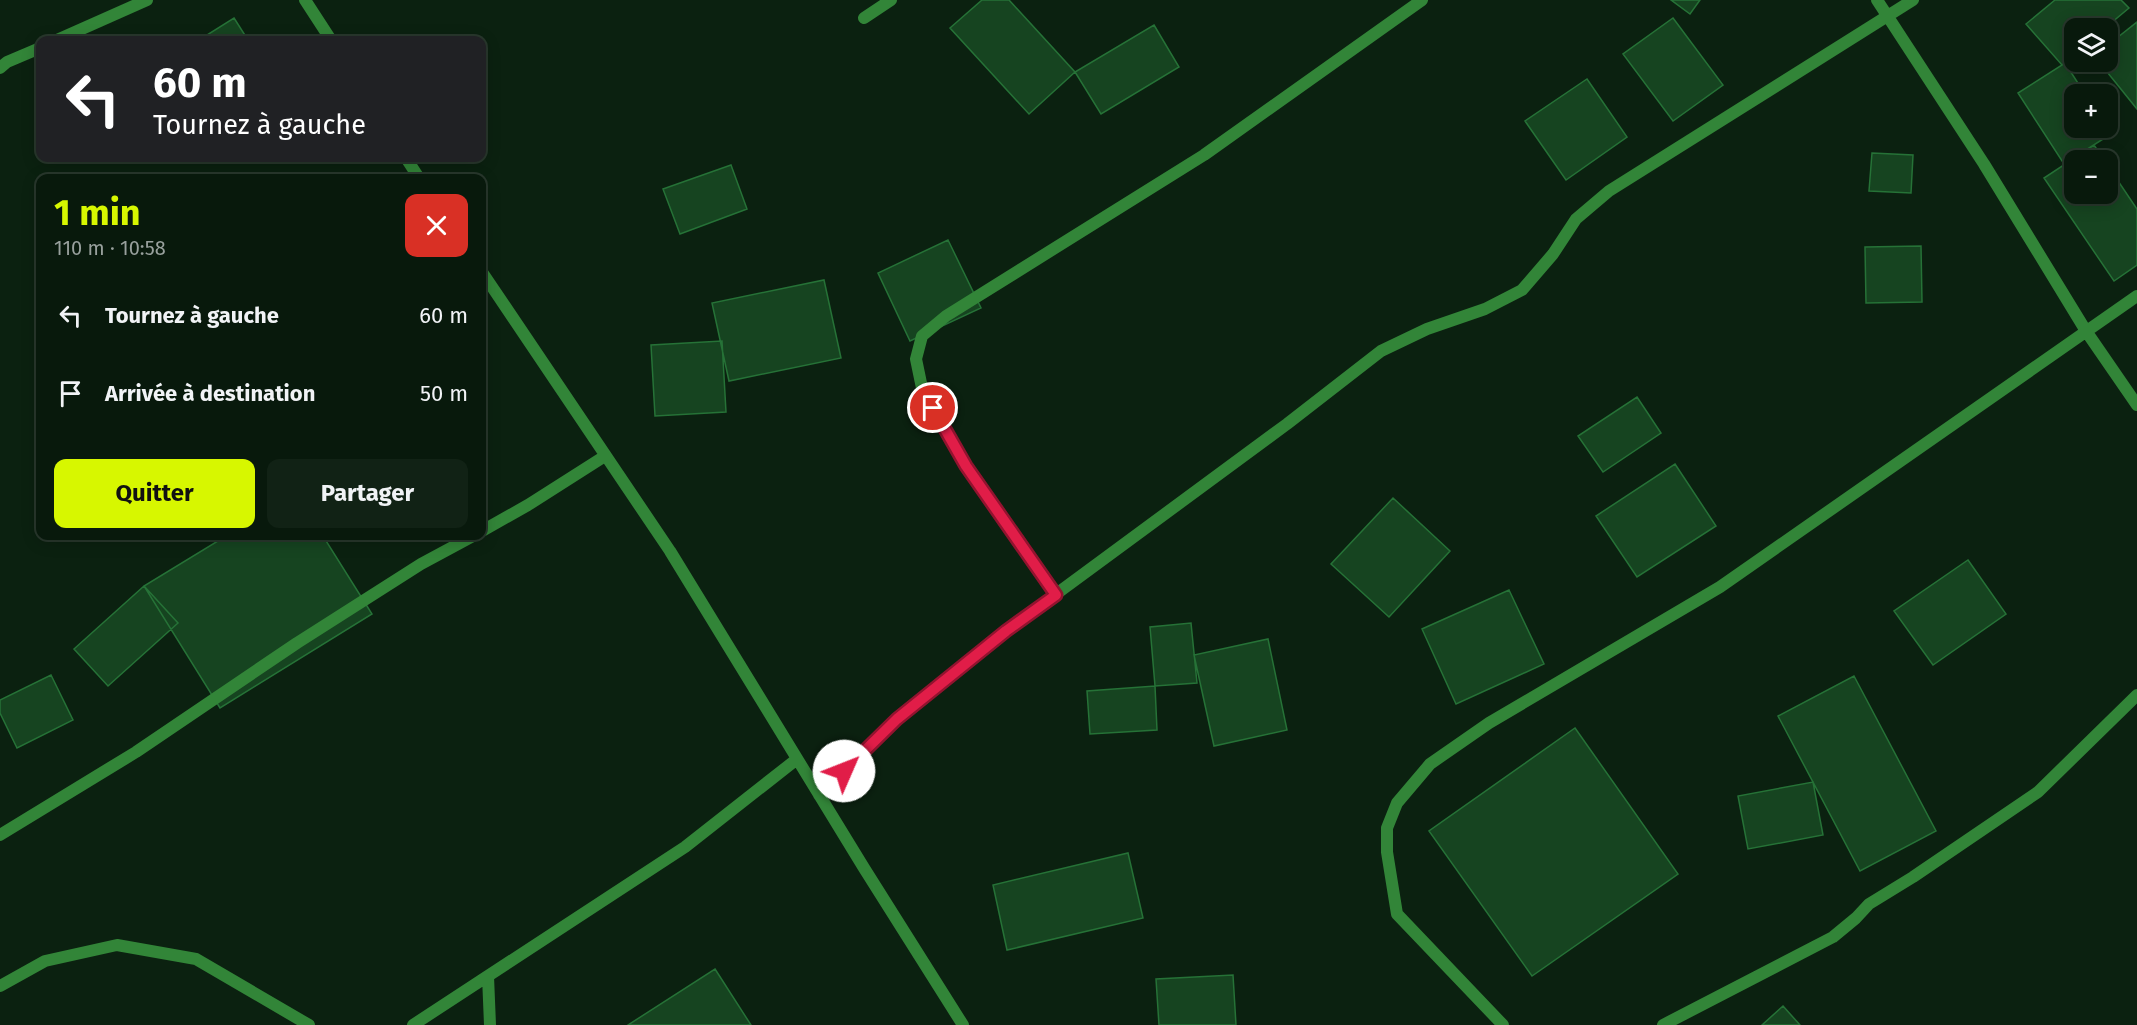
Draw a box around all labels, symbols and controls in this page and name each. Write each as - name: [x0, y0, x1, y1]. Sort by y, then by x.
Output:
- map controls: [2064, 18, 2118, 204]
- button: layers: [2064, 18, 2118, 72]
- text: 60 m: [153, 58, 247, 108]
- icon: left: [54, 60, 132, 138]
- button: +: [2064, 84, 2118, 138]
- text: Tournez à gauche: [153, 109, 366, 141]
- button: −: [2064, 150, 2118, 204]
- text: 1 min: [54, 191, 141, 235]
- button: close: [405, 194, 468, 257]
- text: 110 m · 10:58: [54, 236, 166, 260]
- icon: left: [54, 299, 87, 332]
- text: Tournez à gauche: [105, 302, 279, 329]
- text: 60 m: [419, 302, 468, 329]
- icon: arrive: [54, 377, 87, 410]
- text: Arrivée à destination: [105, 380, 315, 407]
- text: 50 m: [420, 380, 468, 407]
- pin: [907, 382, 958, 433]
- icon: arrive: [916, 391, 949, 424]
- button: Quitter: [54, 459, 255, 528]
- button: Partager: [267, 459, 468, 528]
- position arrow: [812, 739, 876, 803]

